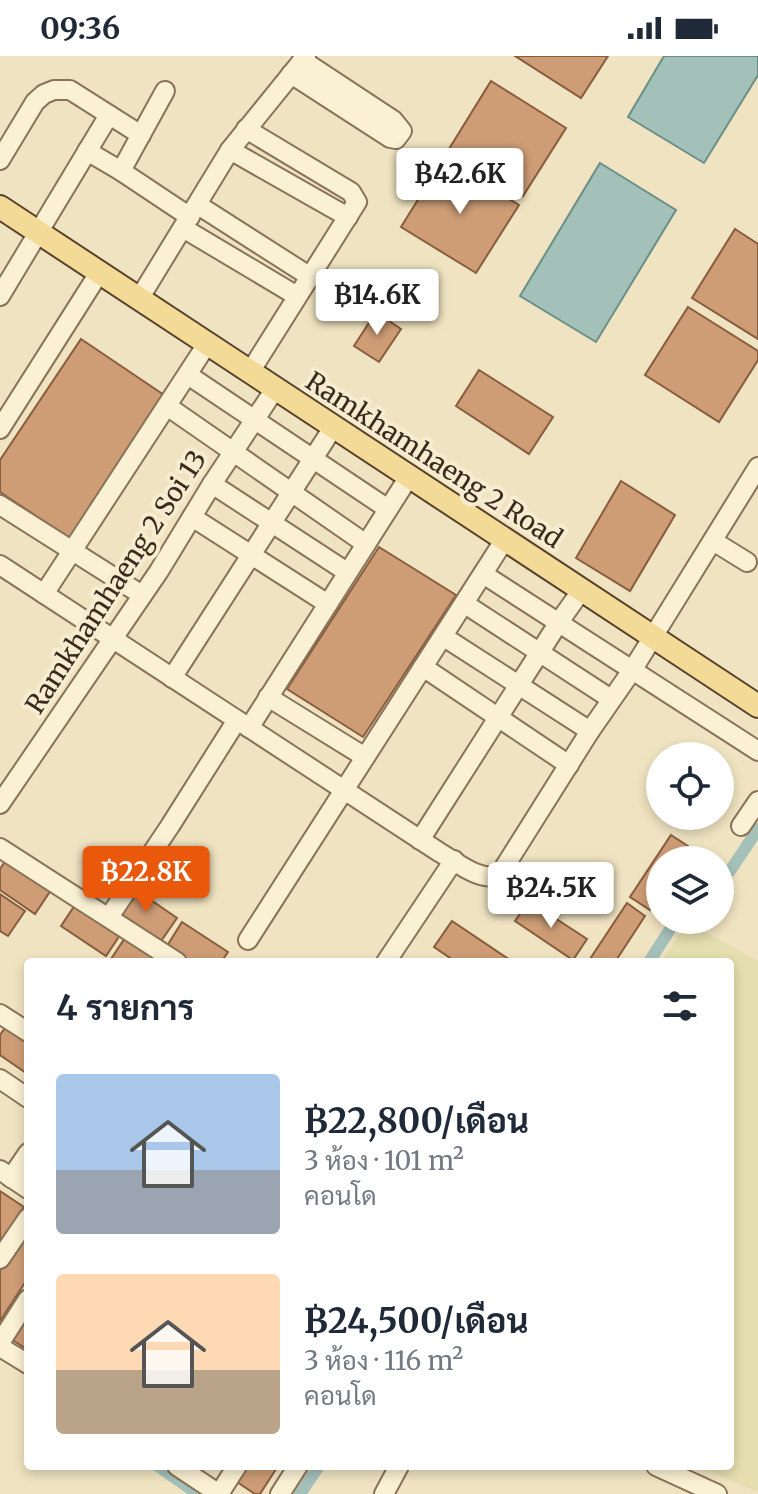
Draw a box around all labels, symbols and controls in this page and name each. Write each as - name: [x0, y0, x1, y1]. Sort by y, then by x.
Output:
- text: 09:36: [40, 9, 120, 47]
- pin: ฿42.6K: [395, 148, 525, 216]
- text: ฿42.6K: [414, 157, 506, 190]
- pin: ฿14.6K: [312, 269, 442, 337]
- text: ฿14.6K: [334, 278, 420, 311]
- street label: Ramkhamhaeng 2 Road: [300, 364, 569, 555]
- street label: Ramkhamhaeng 2 Soi 13: [18, 444, 213, 720]
- map controls: [646, 742, 734, 934]
- button: locate: [646, 742, 734, 830]
- pin: ฿22.8K: [81, 846, 211, 914]
- button: layers: [646, 846, 734, 934]
- text: ฿22.8K: [101, 855, 191, 888]
- pin: ฿24.5K: [486, 862, 616, 930]
- text: ฿24.5K: [506, 871, 596, 904]
- icon: filters: [658, 984, 702, 1028]
- text: 4 รายการ: [56, 987, 194, 1029]
- text: ฿22,800/เดือน: [304, 1100, 529, 1142]
- icon: home: [120, 1106, 216, 1202]
- text: 3 ห้อง · 101 m²: [304, 1144, 464, 1177]
- text: คอนโด: [304, 1179, 377, 1212]
- text: ฿24,500/เดือน: [304, 1300, 529, 1342]
- icon: home: [120, 1306, 216, 1402]
- text: 3 ห้อง · 116 m²: [304, 1344, 463, 1377]
- text: คอนโด: [304, 1379, 377, 1412]

